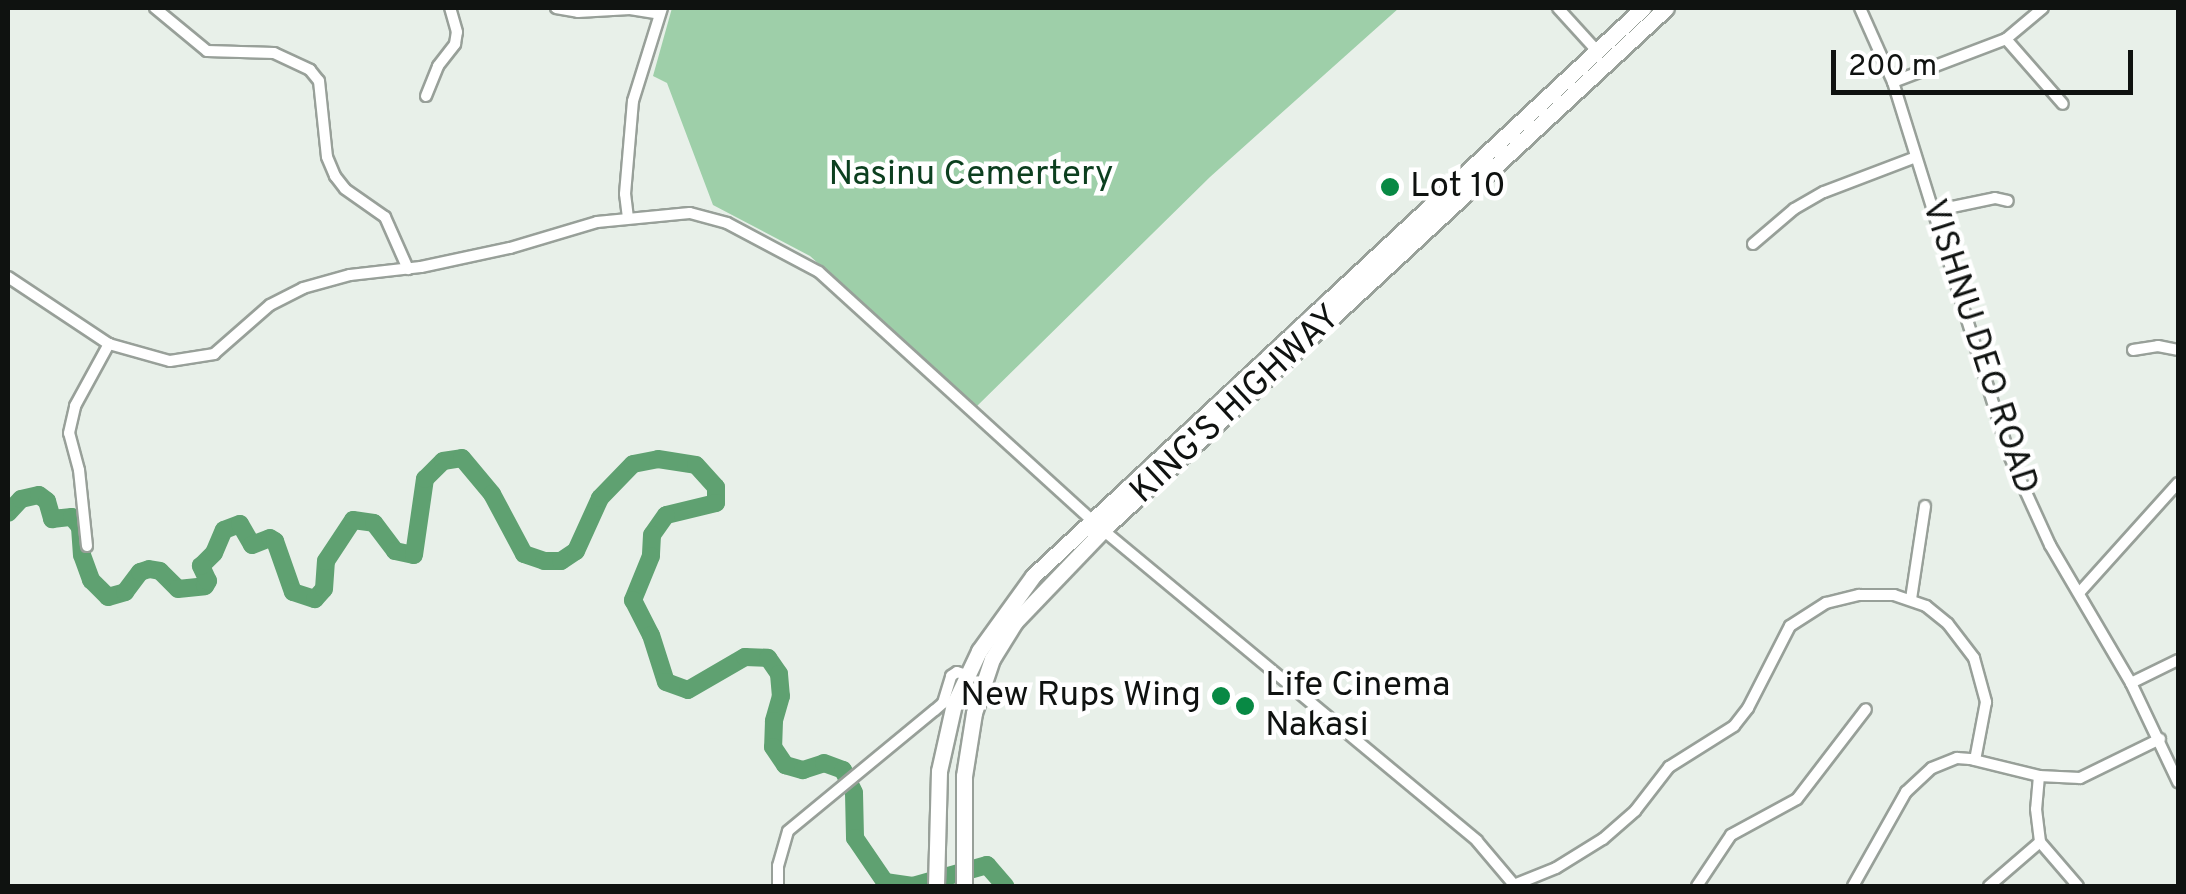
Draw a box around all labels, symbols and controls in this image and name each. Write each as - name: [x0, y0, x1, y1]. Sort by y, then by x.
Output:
- scale bar: [1836, 30, 2138, 92]
- text: 200 m: [1848, 49, 1937, 86]
- park label: Nasinu Cemertery: [828, 154, 1114, 196]
- place label: Lot 10: [1410, 166, 1506, 208]
- marker: Lot 10: [1379, 176, 1401, 198]
- street label: VISHNU DEO ROAD: [1912, 194, 2046, 500]
- street label: KING'S HIGHWAY: [1122, 297, 1350, 513]
- place label: Life Cinema Nakasi: [1265, 665, 1450, 747]
- place label: New Rups Wing: [959, 675, 1201, 717]
- marker: New Rups Wing: [1210, 685, 1232, 707]
- marker: Life Cinema Nakasi: [1234, 695, 1256, 717]

